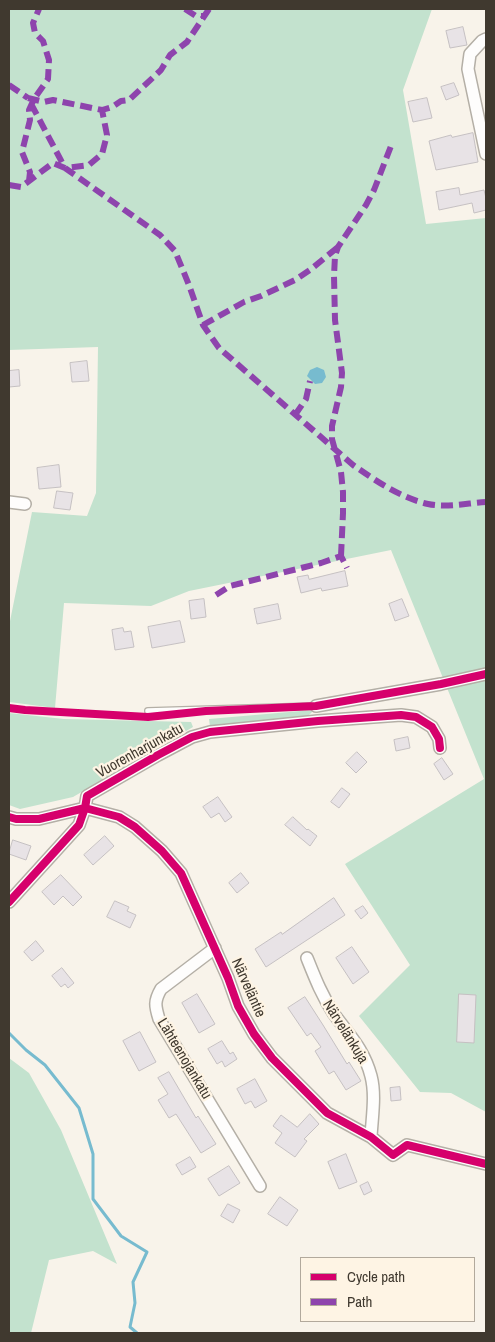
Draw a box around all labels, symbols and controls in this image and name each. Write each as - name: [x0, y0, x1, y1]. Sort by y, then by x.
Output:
- street label: Vuorenharjunkatu: [93, 720, 187, 782]
- street label: Närveläntie: [227, 956, 269, 1020]
- street label: Närvelänkuja: [318, 997, 372, 1067]
- street label: Lähteenojankatu: [153, 1015, 215, 1103]
- legend: [300, 1257, 475, 1322]
- text: Cycle path: [347, 1266, 405, 1287]
- text: Path: [347, 1291, 372, 1312]

